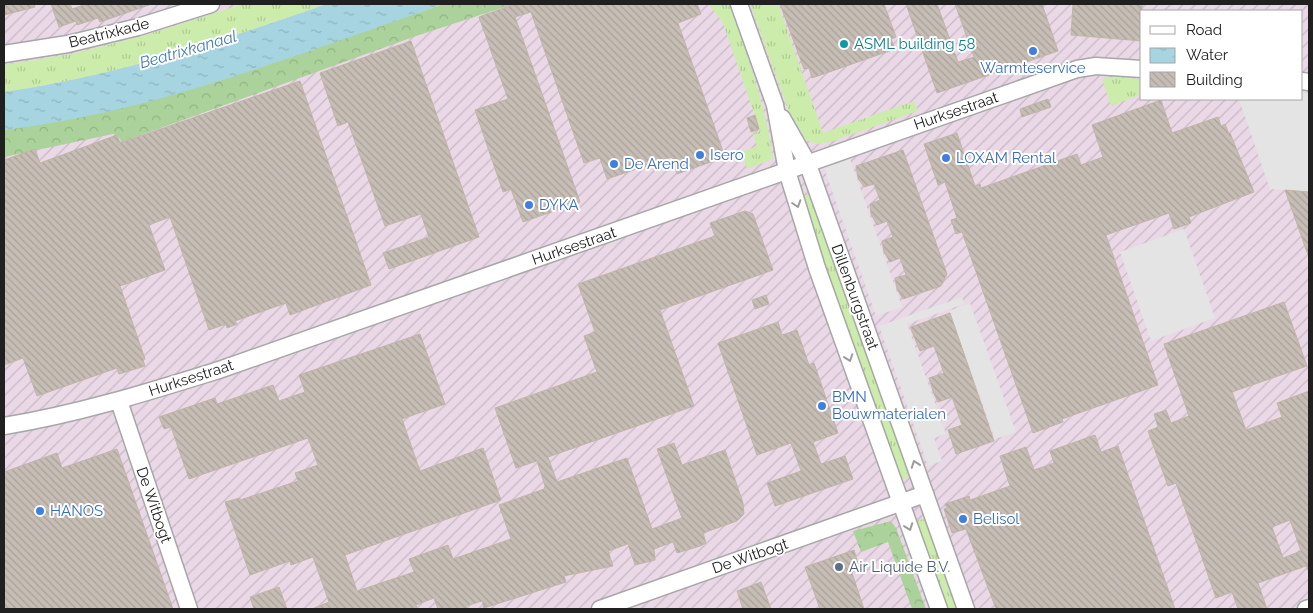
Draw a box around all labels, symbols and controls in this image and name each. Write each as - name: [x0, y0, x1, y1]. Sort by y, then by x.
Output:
- legend: [1140, 10, 1303, 100]
- street label: Beatrixkade: [67, 14, 151, 52]
- text: Road: [1186, 21, 1222, 39]
- water label: Beatrixkanaal: [137, 27, 239, 72]
- place label: ASML building 58: [854, 35, 976, 53]
- marker: ASML building 58: [838, 38, 850, 50]
- marker: Warmteservice: [1027, 45, 1039, 57]
- text: Water: [1186, 46, 1229, 64]
- place label: Warmteservice: [980, 59, 1086, 77]
- text: Building: [1186, 71, 1243, 89]
- street label: Hurksestraat: [911, 88, 1001, 134]
- place label: Isero: [710, 146, 744, 164]
- marker: Isero: [694, 149, 706, 161]
- place label: LOXAM Rental: [956, 149, 1057, 167]
- marker: LOXAM Rental: [940, 152, 952, 164]
- place label: De Arend: [624, 155, 689, 173]
- marker: De Arend: [608, 158, 620, 170]
- place label: DYKA: [539, 196, 579, 214]
- marker: DYKA: [523, 199, 535, 211]
- one-way arrow: [791, 199, 801, 207]
- street label: Hurksestraat: [529, 223, 619, 269]
- street label: Dillenburgstraat: [828, 242, 882, 352]
- one-way arrow: [843, 353, 853, 361]
- street label: Hurksestraat: [146, 356, 236, 400]
- place label: BMN Bouwmaterialen: [832, 388, 946, 423]
- marker: BMN Bouwmaterialen: [816, 400, 828, 412]
- one-way arrow: [911, 461, 921, 469]
- street label: De Witbogt: [133, 465, 175, 545]
- place label: HANOS: [50, 502, 103, 520]
- marker: HANOS: [34, 505, 46, 517]
- place label: Belisol: [973, 510, 1020, 528]
- marker: Belisol: [957, 513, 969, 525]
- one-way arrow: [903, 522, 913, 531]
- street label: De Witbogt: [710, 535, 790, 577]
- place label: Air Liquide B.V.: [849, 558, 950, 576]
- marker: Air Liquide B.V.: [833, 561, 845, 573]

